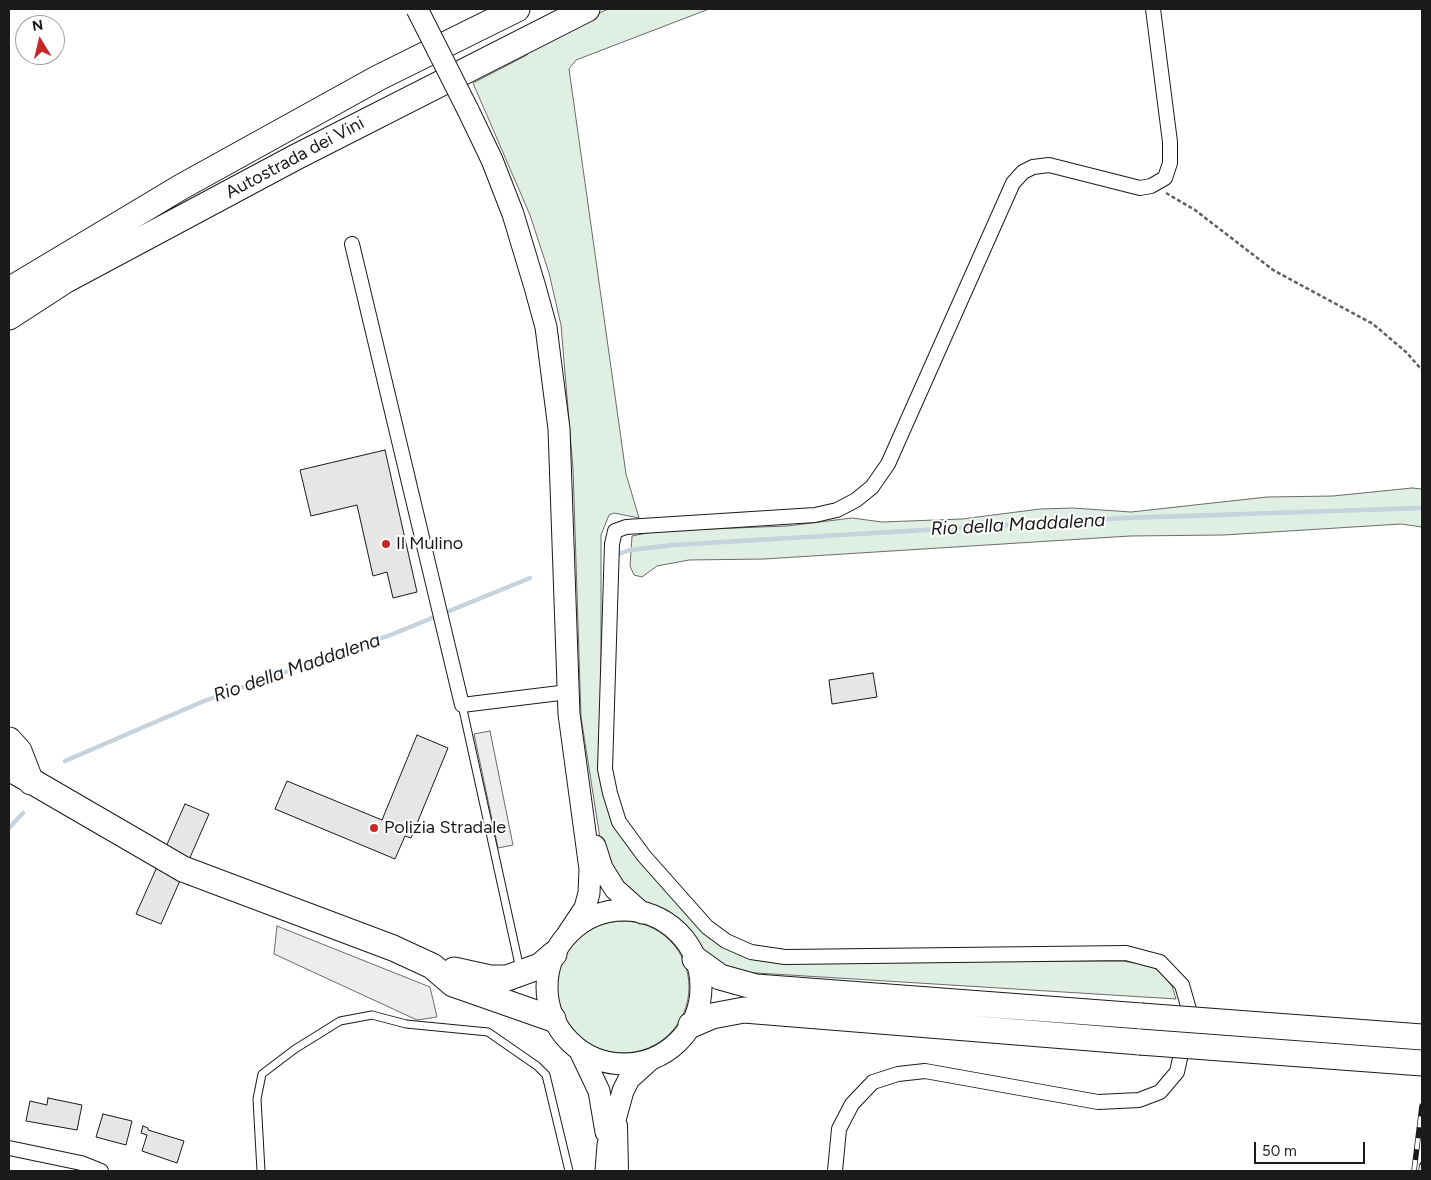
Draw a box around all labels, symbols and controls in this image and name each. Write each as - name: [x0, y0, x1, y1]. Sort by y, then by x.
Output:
- north arrow: [15, 15, 65, 65]
- text: N: [31, 16, 44, 35]
- street label: Autostrada dei Vini: [222, 112, 368, 204]
- water label: Rio della Maddalena: [930, 509, 1106, 541]
- place label: Il Mulino: [396, 533, 463, 555]
- marker: Il Mulino: [380, 538, 392, 550]
- water label: Rio della Maddalena: [211, 629, 383, 707]
- place label: Polizia Stradale: [384, 817, 506, 839]
- marker: Polizia Stradale: [368, 822, 380, 834]
- scale bar: [1256, 1132, 1367, 1164]
- text: 50 m: [1262, 1142, 1297, 1160]

